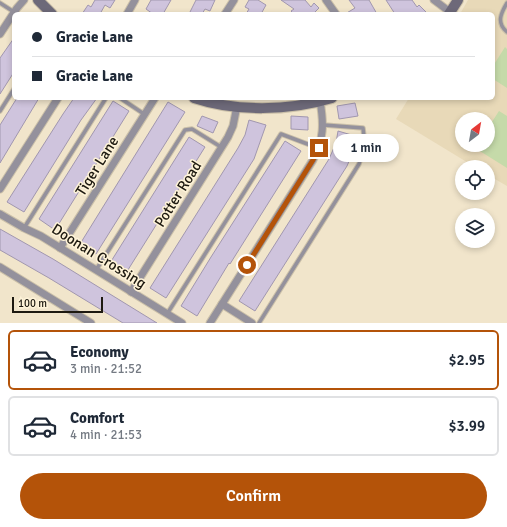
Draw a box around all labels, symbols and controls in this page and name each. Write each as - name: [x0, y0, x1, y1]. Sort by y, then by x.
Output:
- text: Gracie Lane: [56, 28, 133, 46]
- text: Gracie Lane: [56, 67, 133, 85]
- north arrow: [455, 112, 495, 152]
- map controls: [455, 112, 495, 248]
- street label: Tiger Lane: [72, 133, 122, 199]
- callout: 1 min: [333, 134, 399, 162]
- route end: [310, 139, 328, 157]
- text: 1 min: [350, 140, 382, 156]
- street label: Potter Road: [151, 158, 205, 230]
- button: locate: [455, 160, 495, 200]
- button: layers: [455, 208, 495, 248]
- street label: Doonan Crossing: [48, 220, 150, 292]
- route start: [238, 256, 256, 274]
- scale bar: [12, 295, 103, 314]
- text: 100 m: [18, 297, 47, 310]
- icon: car: [22, 342, 58, 378]
- text: Economy: [70, 343, 129, 361]
- text: $2.95: [448, 351, 485, 369]
- text: 3 min · 21:52: [70, 361, 142, 377]
- icon: car: [22, 408, 58, 444]
- text: Comfort: [70, 409, 124, 427]
- text: $3.99: [448, 417, 485, 435]
- text: 4 min · 21:53: [70, 427, 142, 443]
- button: Confirm: [20, 473, 487, 519]

